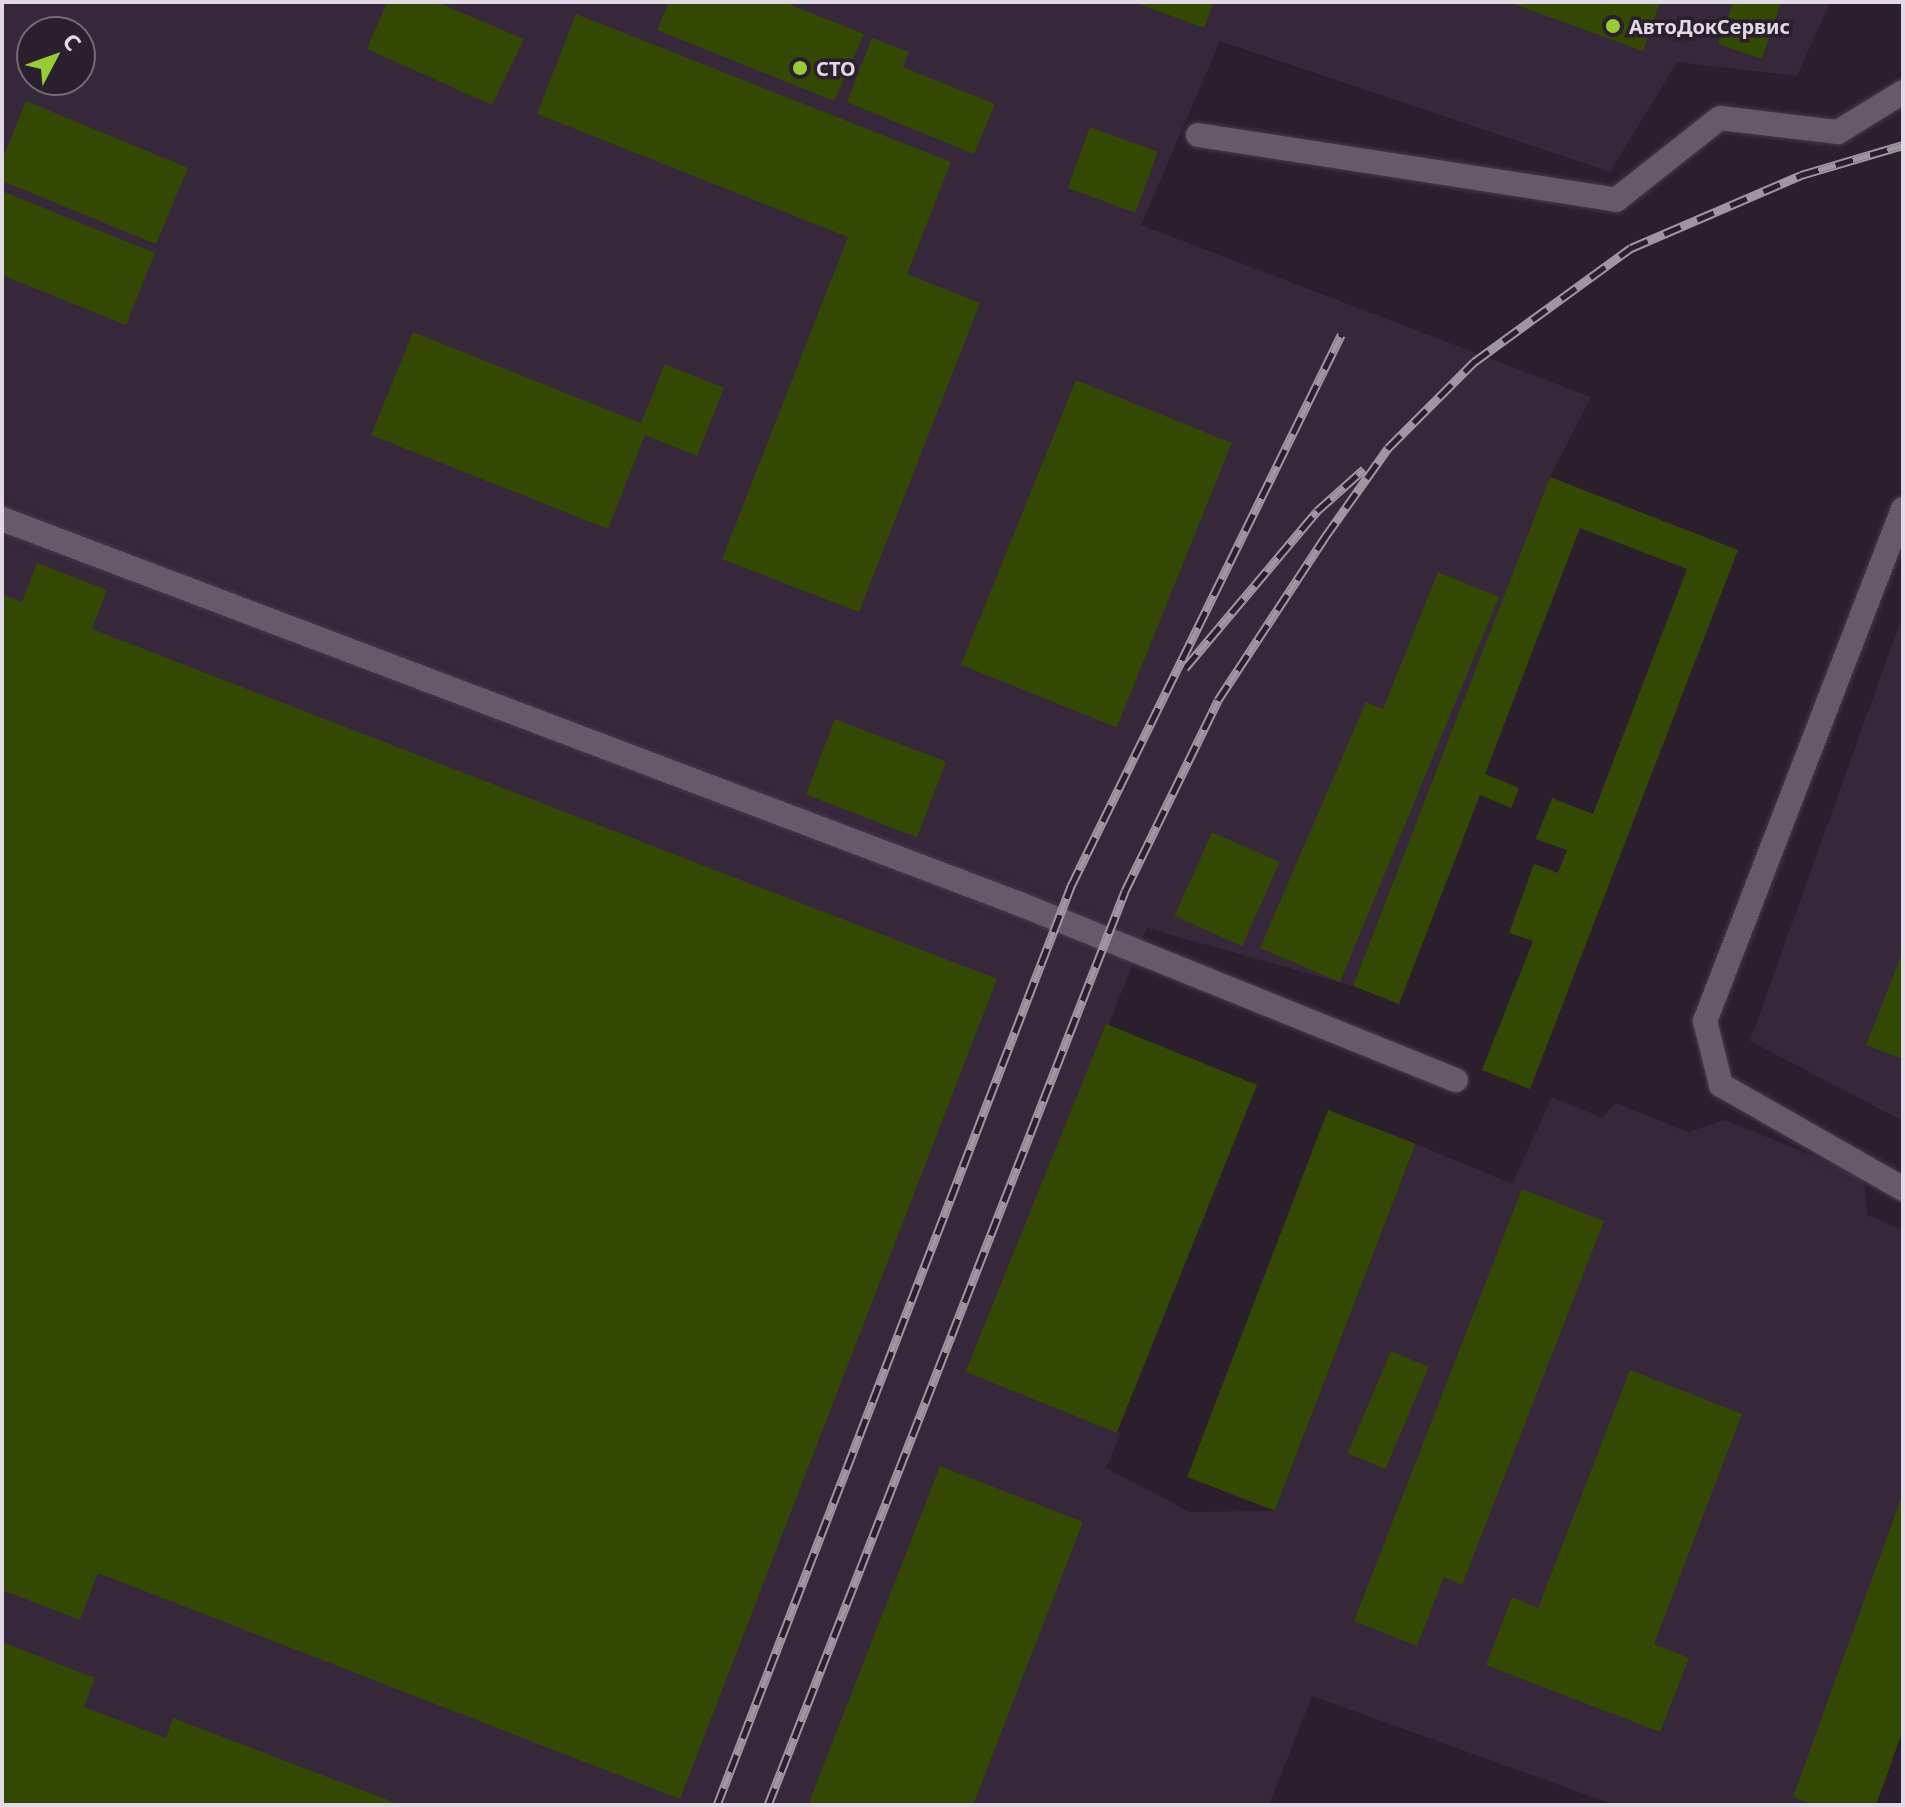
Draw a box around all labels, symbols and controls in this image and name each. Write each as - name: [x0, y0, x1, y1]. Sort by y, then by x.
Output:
- place label: АвтоДокСервис: [1629, 14, 1790, 38]
- north arrow: [16, 16, 96, 96]
- marker: АвтоДокСервис: [1604, 17, 1622, 35]
- text: С: [57, 26, 89, 57]
- place label: СТО: [816, 56, 856, 80]
- marker: СТО: [791, 59, 809, 77]

